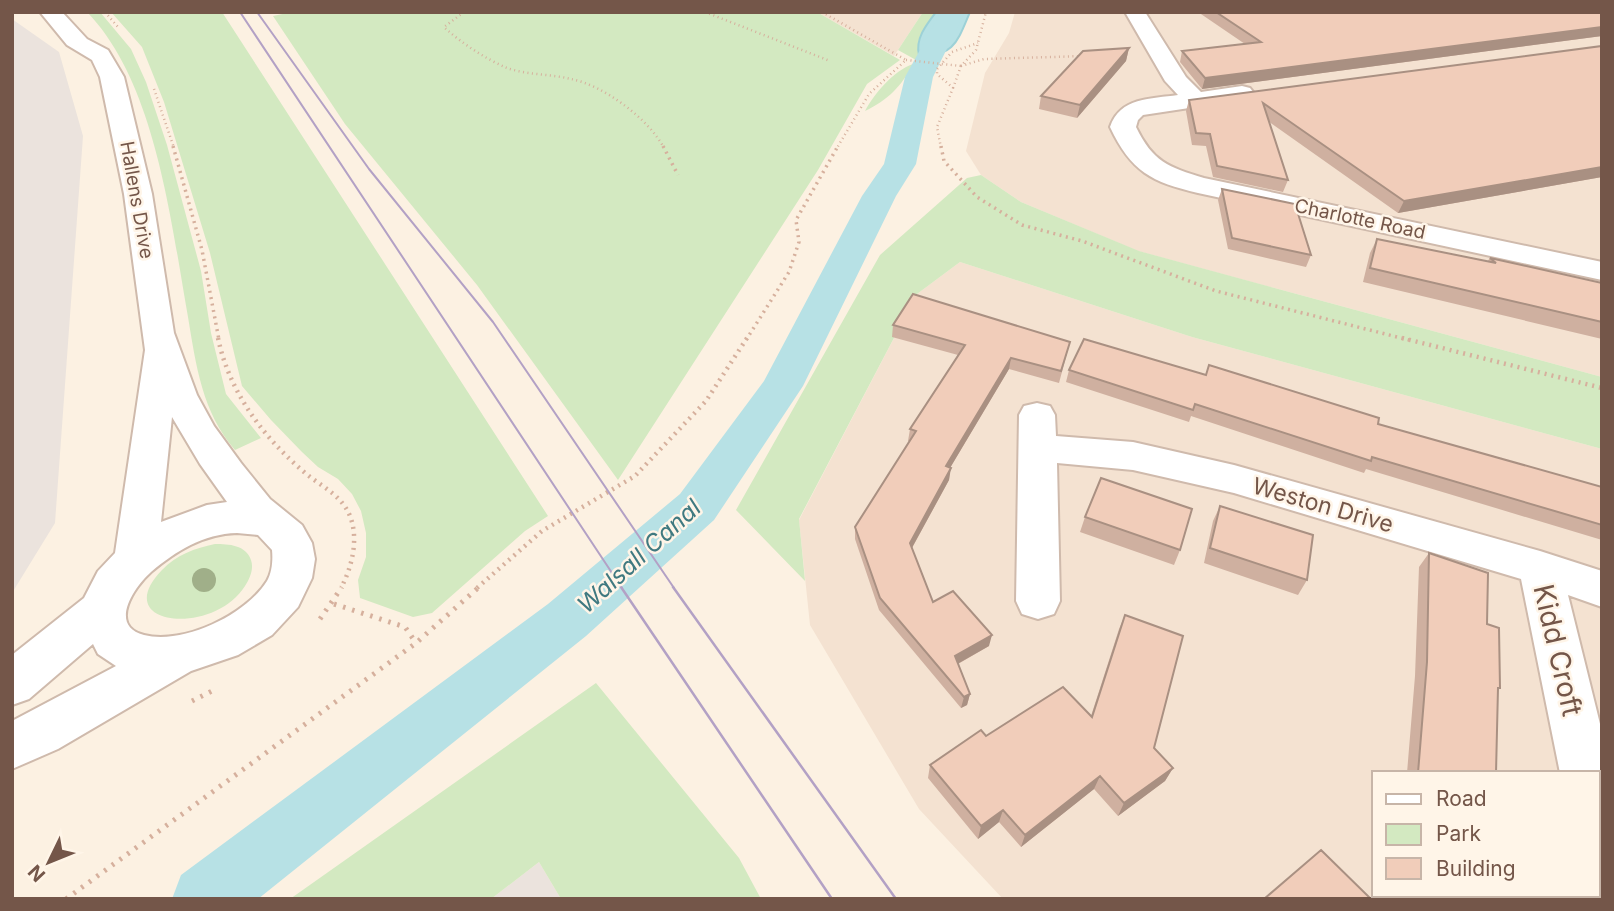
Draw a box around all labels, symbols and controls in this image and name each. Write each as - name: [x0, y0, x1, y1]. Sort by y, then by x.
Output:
- street label: Hallens Drive: [115, 139, 159, 261]
- street label: Charlotte Road: [1292, 194, 1428, 244]
- street label: Weston Drive: [1249, 472, 1397, 538]
- water label: Walsall Canal: [571, 493, 707, 619]
- street label: Kidd Croft: [1526, 581, 1590, 719]
- legend: [1372, 771, 1600, 897]
- text: Road: [1436, 786, 1487, 811]
- text: Park: [1436, 821, 1481, 846]
- north arrow: [14, 827, 84, 897]
- text: Building: [1436, 856, 1516, 881]
- text: N: [24, 860, 50, 886]

